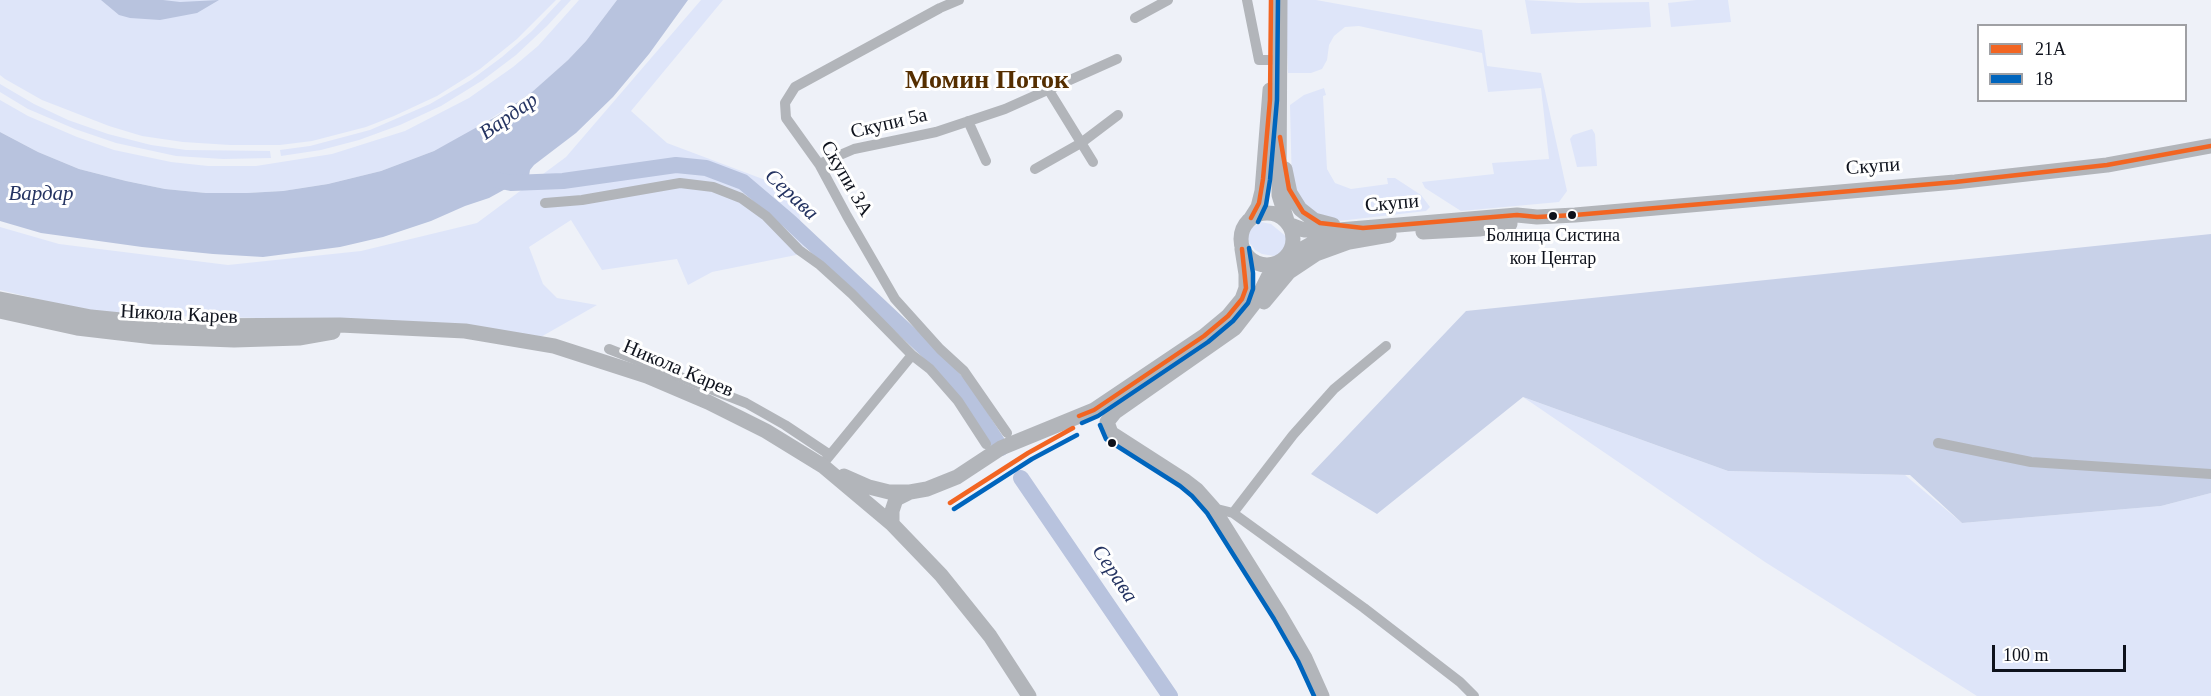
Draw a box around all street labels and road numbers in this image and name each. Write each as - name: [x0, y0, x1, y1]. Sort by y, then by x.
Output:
- street label: Скупи 5а: [848, 104, 930, 144]
- street label: Скупи 3А: [815, 137, 877, 221]
- street label: Скупи: [1845, 153, 1901, 181]
- street label: Скупи: [1364, 190, 1420, 218]
- street label: Никола Карев: [120, 300, 238, 330]
- street label: Никола Карев: [619, 335, 737, 403]

